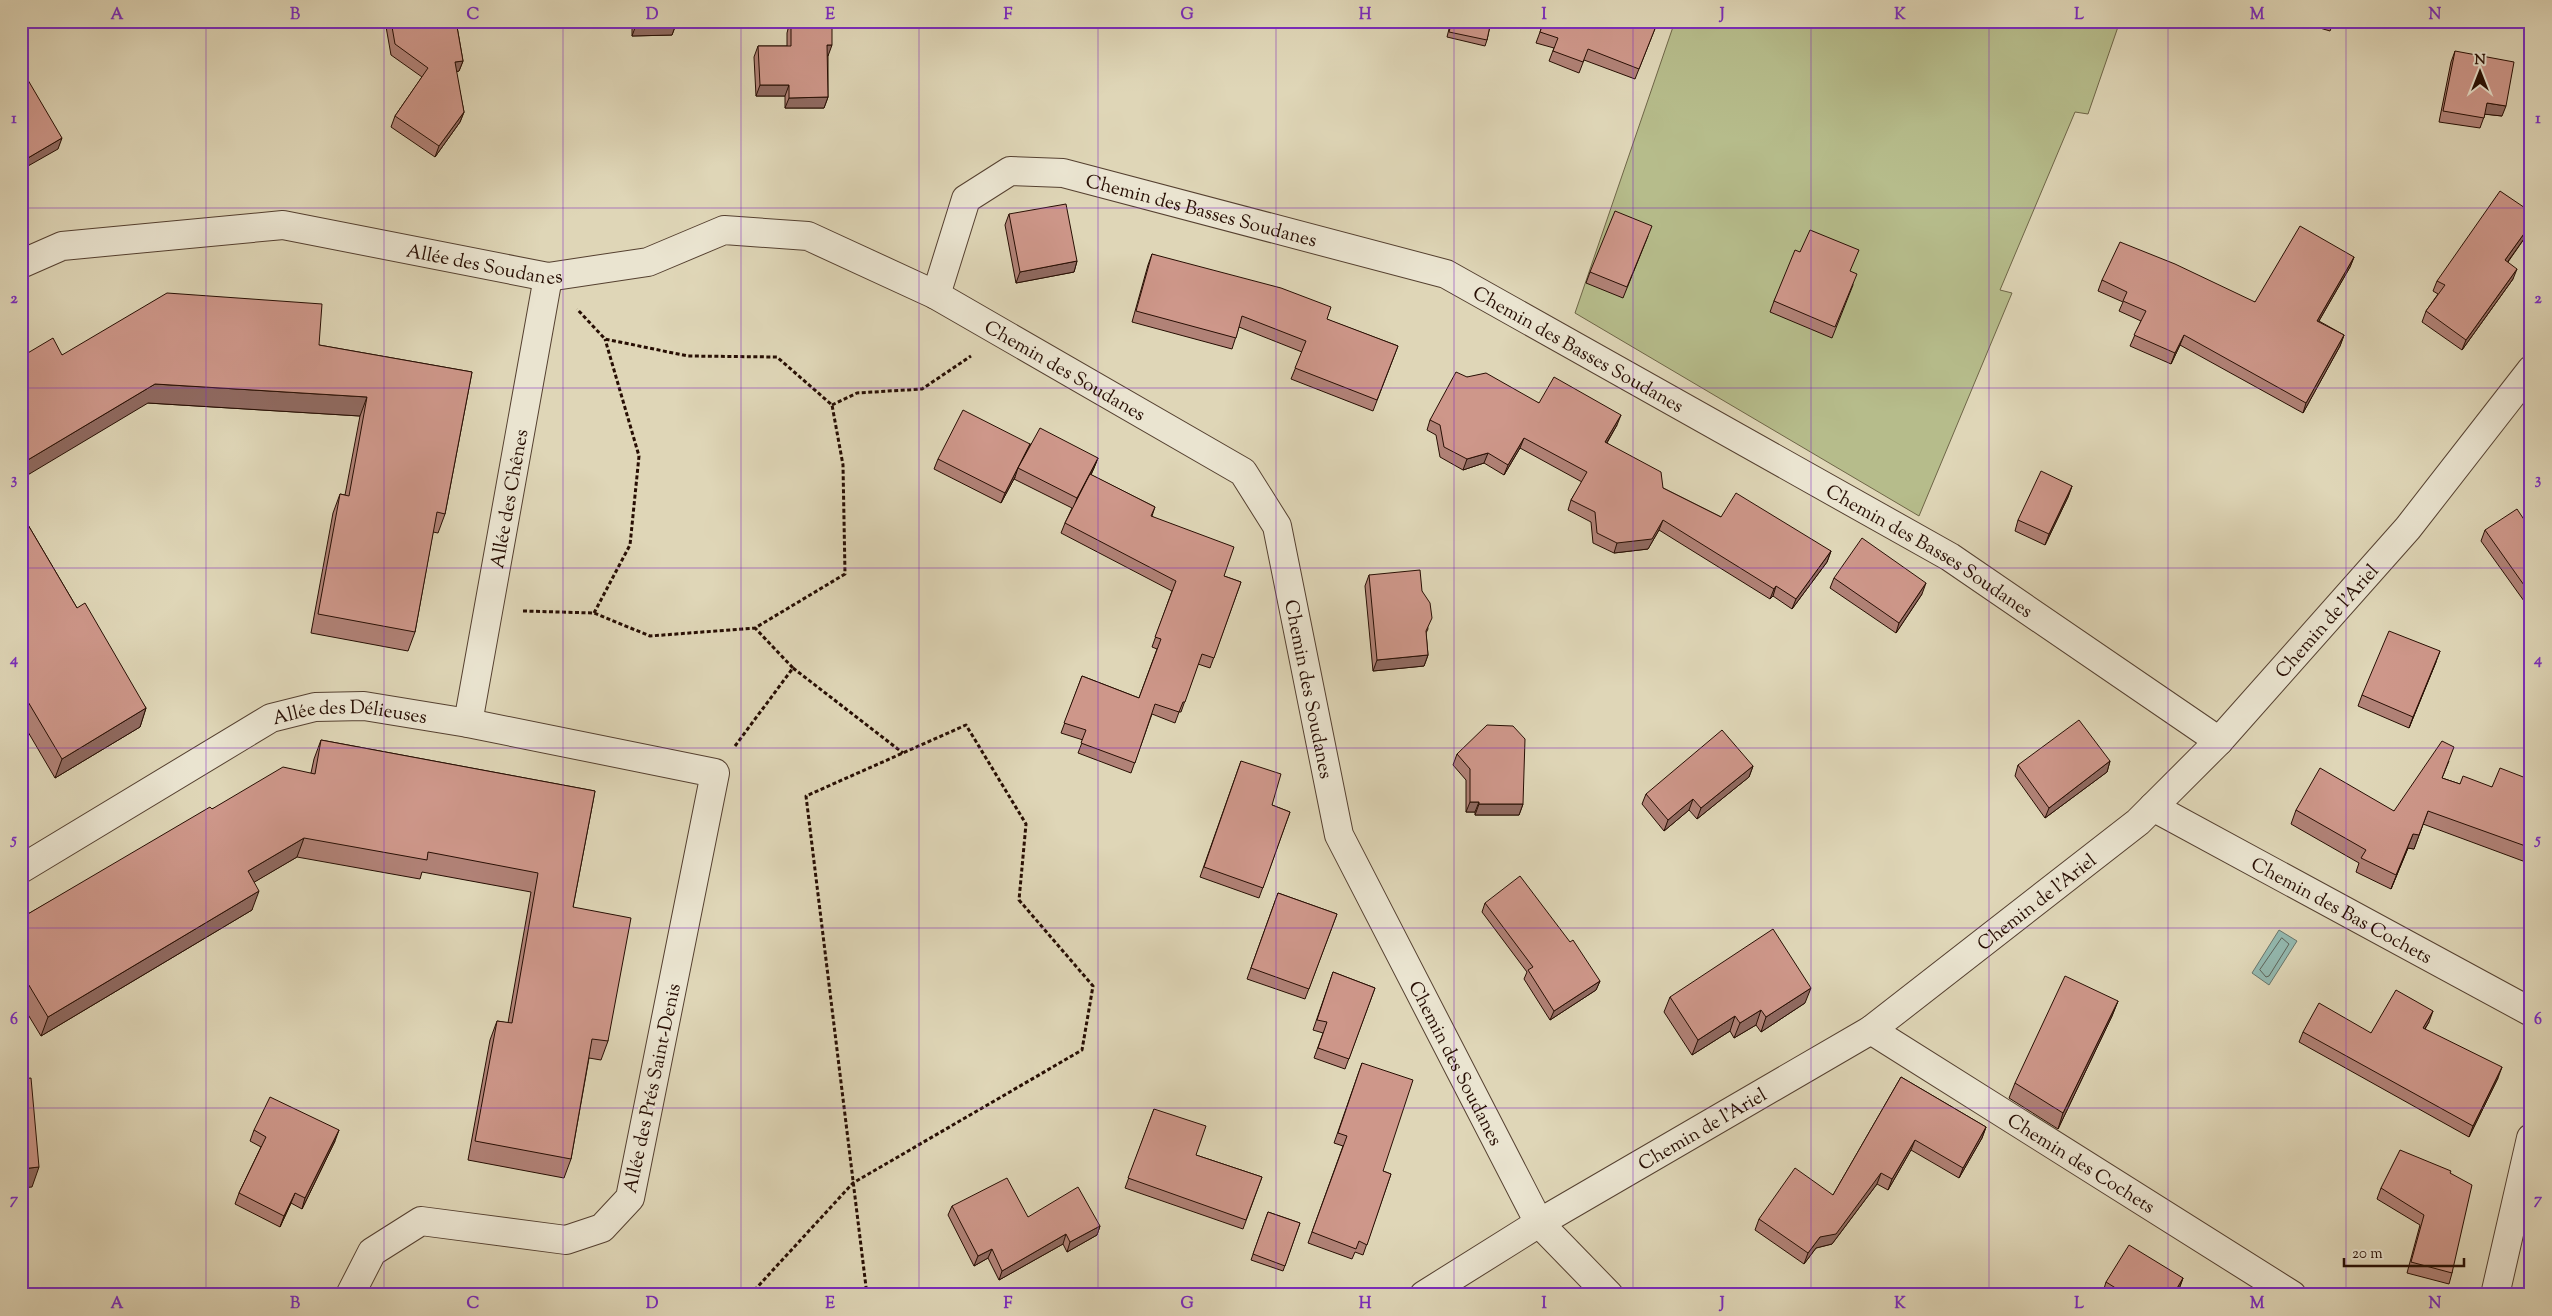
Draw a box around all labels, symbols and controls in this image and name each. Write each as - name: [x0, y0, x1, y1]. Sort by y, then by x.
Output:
- text: A: [111, 4, 124, 27]
- text: B: [290, 4, 300, 27]
- text: C: [467, 4, 480, 27]
- text: D: [646, 4, 659, 27]
- text: E: [825, 4, 835, 27]
- text: F: [1004, 4, 1013, 27]
- text: G: [1180, 4, 1194, 27]
- text: H: [1359, 4, 1372, 27]
- text: I: [1541, 4, 1547, 27]
- text: J: [1718, 4, 1725, 27]
- text: K: [1894, 4, 1906, 27]
- text: L: [2074, 4, 2084, 27]
- text: M: [2250, 4, 2265, 27]
- text: N: [2429, 4, 2442, 27]
- north arrow: [2454, 48, 2504, 98]
- text: N: [2474, 51, 2486, 71]
- text: 1: [11, 108, 17, 131]
- text: 1: [2535, 108, 2541, 131]
- street label: Chemin des Basses Soudanes: [1082, 169, 1319, 255]
- street label: Allée des Soudanes: [404, 238, 564, 293]
- street label: Chemin des Basses Soudanes: [1467, 281, 1688, 421]
- text: 2: [10, 288, 18, 311]
- text: 2: [2534, 288, 2542, 311]
- street label: Chemin des Soudanes: [979, 315, 1150, 429]
- street label: Allée des Chênes: [485, 427, 536, 571]
- text: 3: [11, 469, 18, 492]
- text: 3: [2535, 469, 2542, 492]
- street label: Chemin des Basses Soudanes: [1820, 479, 2037, 626]
- street label: Chemin de l'Ariel: [2270, 559, 2386, 685]
- street label: Chemin des Soudanes: [1276, 598, 1338, 781]
- text: 4: [9, 649, 18, 672]
- text: 4: [2533, 649, 2542, 672]
- street label: Allée des Délieuses: [270, 695, 429, 733]
- text: 5: [9, 829, 17, 852]
- text: 5: [2533, 829, 2541, 852]
- street label: Chemin de l'Ariel: [1972, 848, 2103, 958]
- street label: Chemin des Bas Cochets: [2245, 852, 2436, 972]
- street label: Chemin des Soudanes: [1400, 977, 1508, 1151]
- street label: Allée des Prés Saint-Denis: [618, 981, 689, 1196]
- text: 6: [10, 1009, 18, 1032]
- text: 6: [2534, 1009, 2542, 1032]
- street label: Chemin de l'Ariel: [1634, 1082, 1772, 1179]
- street label: Chemin des Cochets: [2001, 1108, 2159, 1221]
- text: 7: [10, 1189, 19, 1212]
- text: 7: [2534, 1189, 2543, 1212]
- scale bar: [2344, 1236, 2464, 1268]
- text: 20 m: [2352, 1244, 2383, 1265]
- text: A: [111, 1293, 124, 1316]
- text: B: [290, 1293, 300, 1316]
- text: C: [467, 1293, 480, 1316]
- text: D: [646, 1293, 659, 1316]
- text: E: [825, 1293, 835, 1316]
- text: F: [1004, 1293, 1013, 1316]
- text: G: [1180, 1293, 1194, 1316]
- text: H: [1359, 1293, 1372, 1316]
- text: I: [1541, 1293, 1547, 1316]
- text: J: [1718, 1293, 1725, 1316]
- text: K: [1894, 1293, 1906, 1316]
- text: L: [2074, 1293, 2084, 1316]
- text: M: [2250, 1293, 2265, 1316]
- text: N: [2429, 1293, 2442, 1316]

